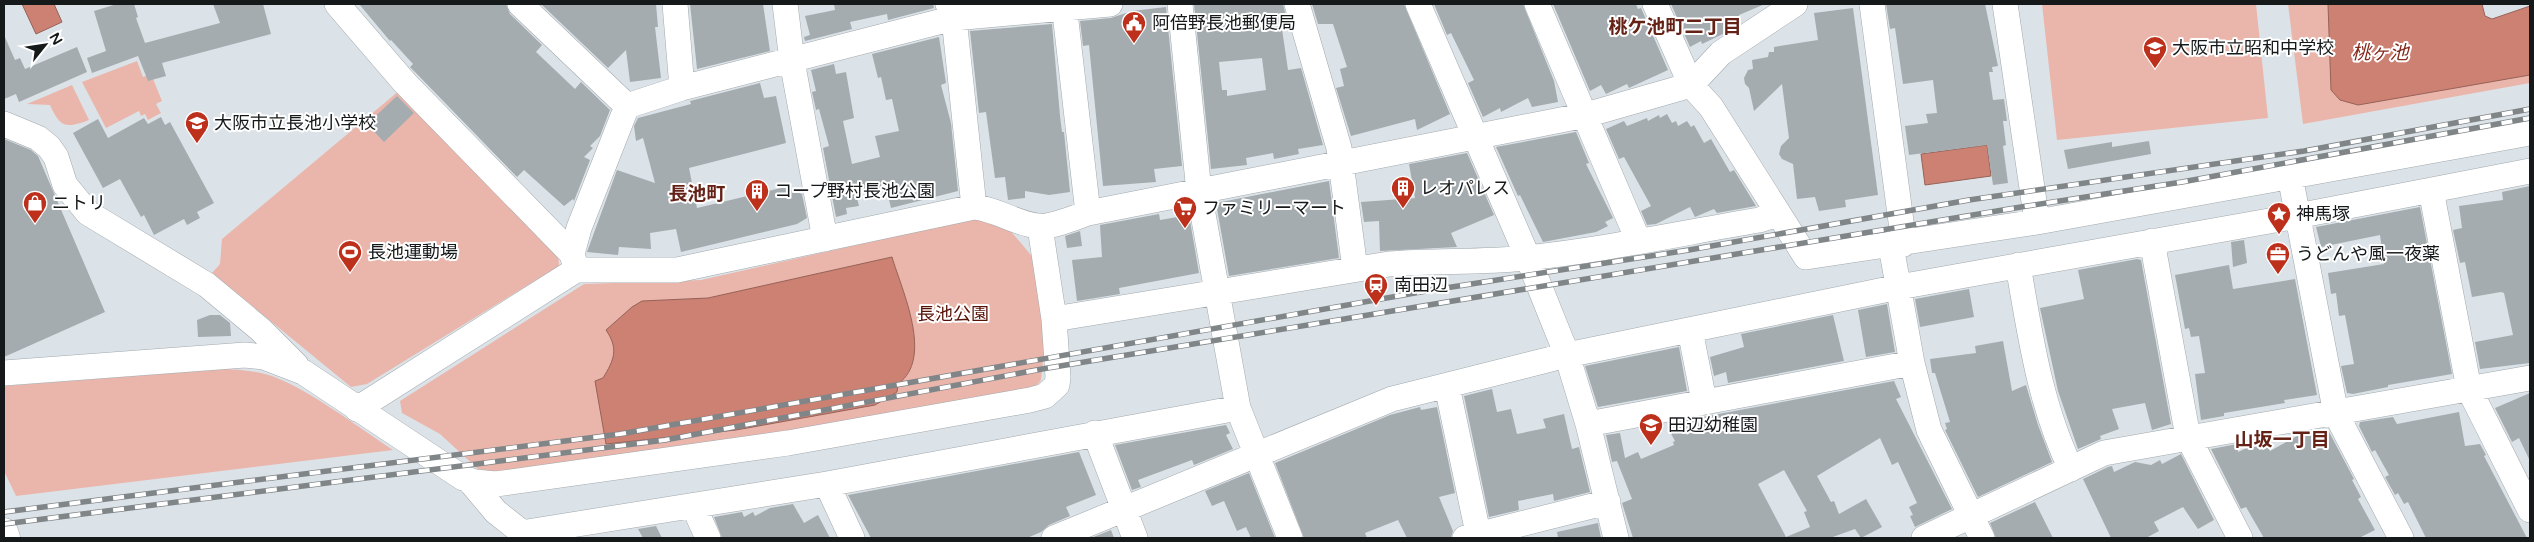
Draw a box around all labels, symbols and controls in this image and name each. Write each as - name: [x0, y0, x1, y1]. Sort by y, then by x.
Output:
- public building icon: 阿倍野長池郵便局: [1121, 10, 1147, 44]
- place label: 阿倍野長池郵便局: [1152, 12, 1296, 34]
- district label: 桃ケ池町二丁目: [1608, 16, 1742, 38]
- north arrow: [20, 20, 70, 70]
- text: N: [46, 30, 66, 48]
- school or university icon: 大阪市立昭和中学校: [2142, 35, 2168, 69]
- place label: 大阪市立昭和中学校: [2172, 37, 2334, 59]
- water label: 桃ヶ池: [2351, 42, 2410, 64]
- school or university icon: 大阪市立長池小学校: [184, 110, 210, 144]
- place label: 大阪市立長池小学校: [214, 112, 376, 134]
- building icon: レオパレス: [1390, 175, 1416, 209]
- place label: レオパレス: [1420, 177, 1510, 199]
- building icon: コープ野村長池公園: [744, 178, 770, 212]
- place label: コープ野村長池公園: [774, 180, 935, 202]
- district label: 長池町: [668, 183, 726, 205]
- shop icon: ニトリ: [22, 190, 48, 224]
- place label: ニトリ: [52, 192, 106, 214]
- supermarket icon: ファミリーマート: [1172, 195, 1198, 229]
- place label: ファミリーマート: [1202, 197, 1346, 219]
- place icon: 神馬塚: [2266, 201, 2292, 235]
- place label: 神馬塚: [2296, 203, 2350, 225]
- sports icon: 長池運動場: [337, 239, 363, 273]
- place label: 長池運動場: [368, 241, 458, 263]
- office icon: うどんや風一夜薬: [2265, 241, 2291, 275]
- place label: うどんや風一夜薬: [2296, 243, 2440, 265]
- station icon: 南田辺: [1363, 272, 1389, 306]
- place label: 南田辺: [1394, 274, 1448, 296]
- park label: 長池公園: [917, 303, 989, 325]
- school or university icon: 田辺幼稚園: [1638, 412, 1664, 446]
- place label: 田辺幼稚園: [1668, 414, 1758, 436]
- district label: 山坂一丁目: [2234, 429, 2330, 451]

